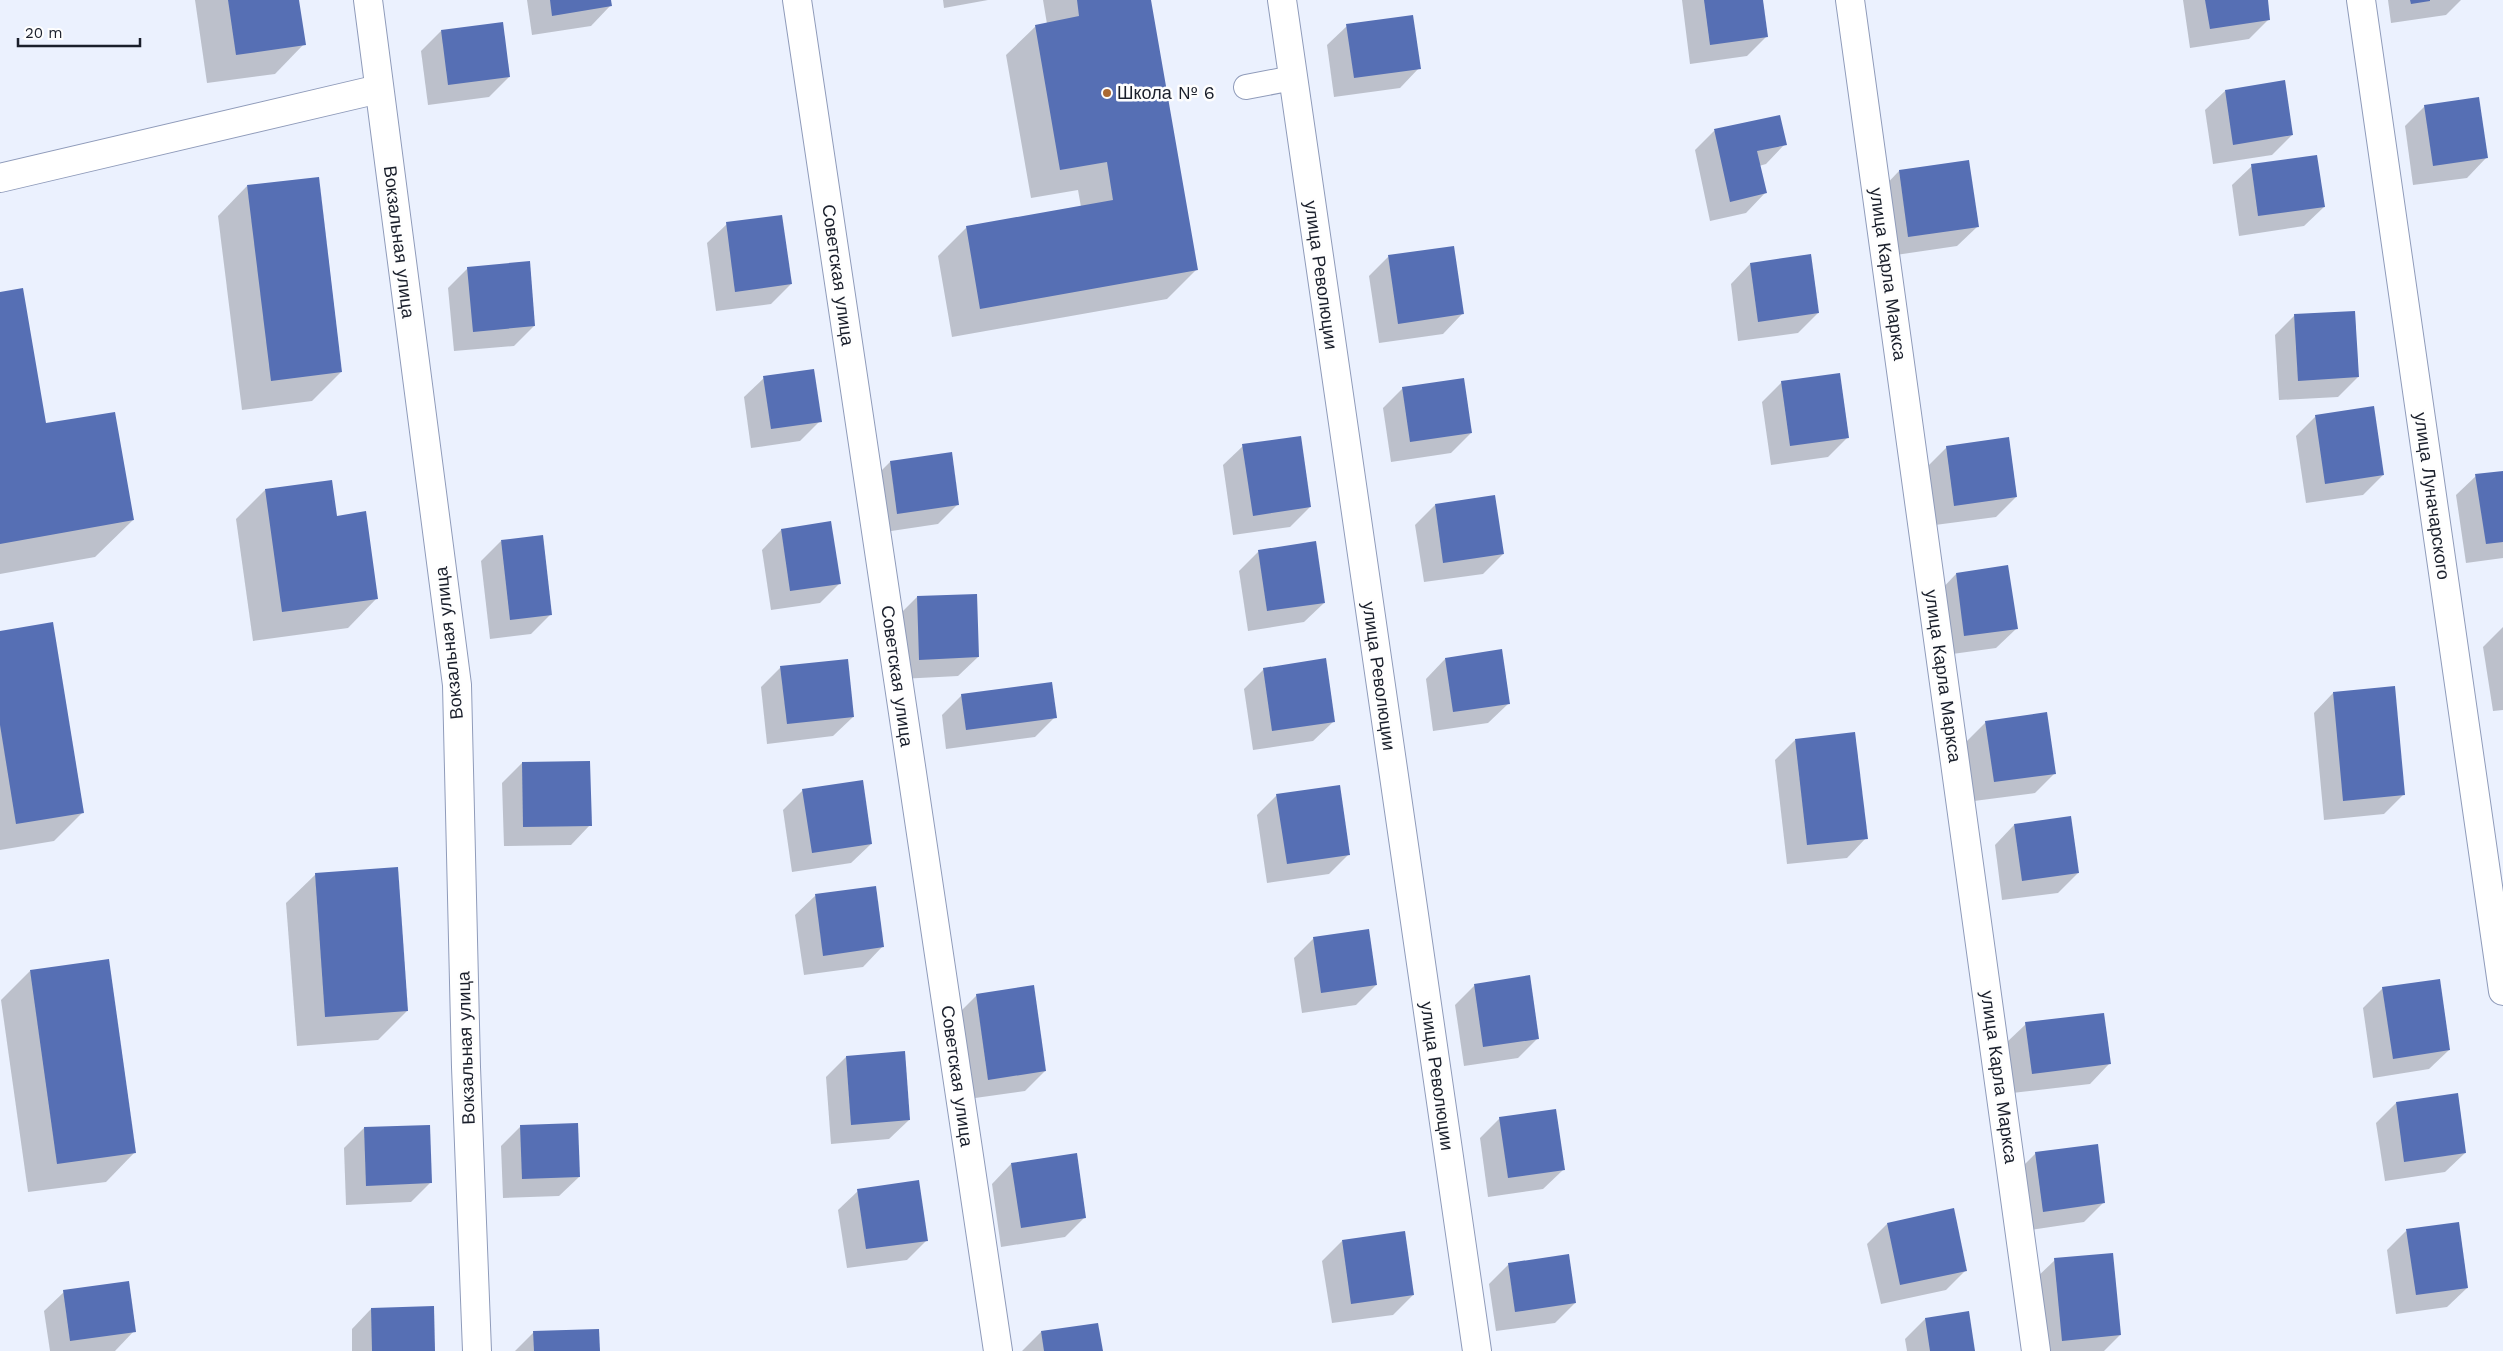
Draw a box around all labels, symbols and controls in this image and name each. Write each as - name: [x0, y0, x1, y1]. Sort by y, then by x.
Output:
- scale bar: [18, 15, 140, 47]
- text: 20 m: [25, 24, 63, 42]
- place label: Школа № 6: [1117, 82, 1215, 103]
- marker: Школа № 6: [1101, 87, 1113, 99]
- street label: Вокзальная улица: [380, 164, 419, 320]
- street label: улица Карла Маркса: [1866, 186, 1911, 363]
- street label: улица Революции: [1301, 199, 1342, 351]
- street label: Советская улица: [818, 203, 859, 348]
- street label: улица Луначарского: [2410, 411, 2455, 581]
- street label: Вокзальная улица: [430, 565, 467, 721]
- street label: улица Карла Маркса: [1921, 588, 1966, 765]
- street label: улица Революции: [1359, 600, 1400, 752]
- street label: Советская улица: [877, 604, 918, 749]
- street label: Вокзальная улица: [452, 970, 479, 1125]
- street label: улица Карла Маркса: [1977, 989, 2022, 1166]
- street label: улица Революции: [1417, 1000, 1458, 1152]
- street label: Советская улица: [937, 1004, 978, 1149]

